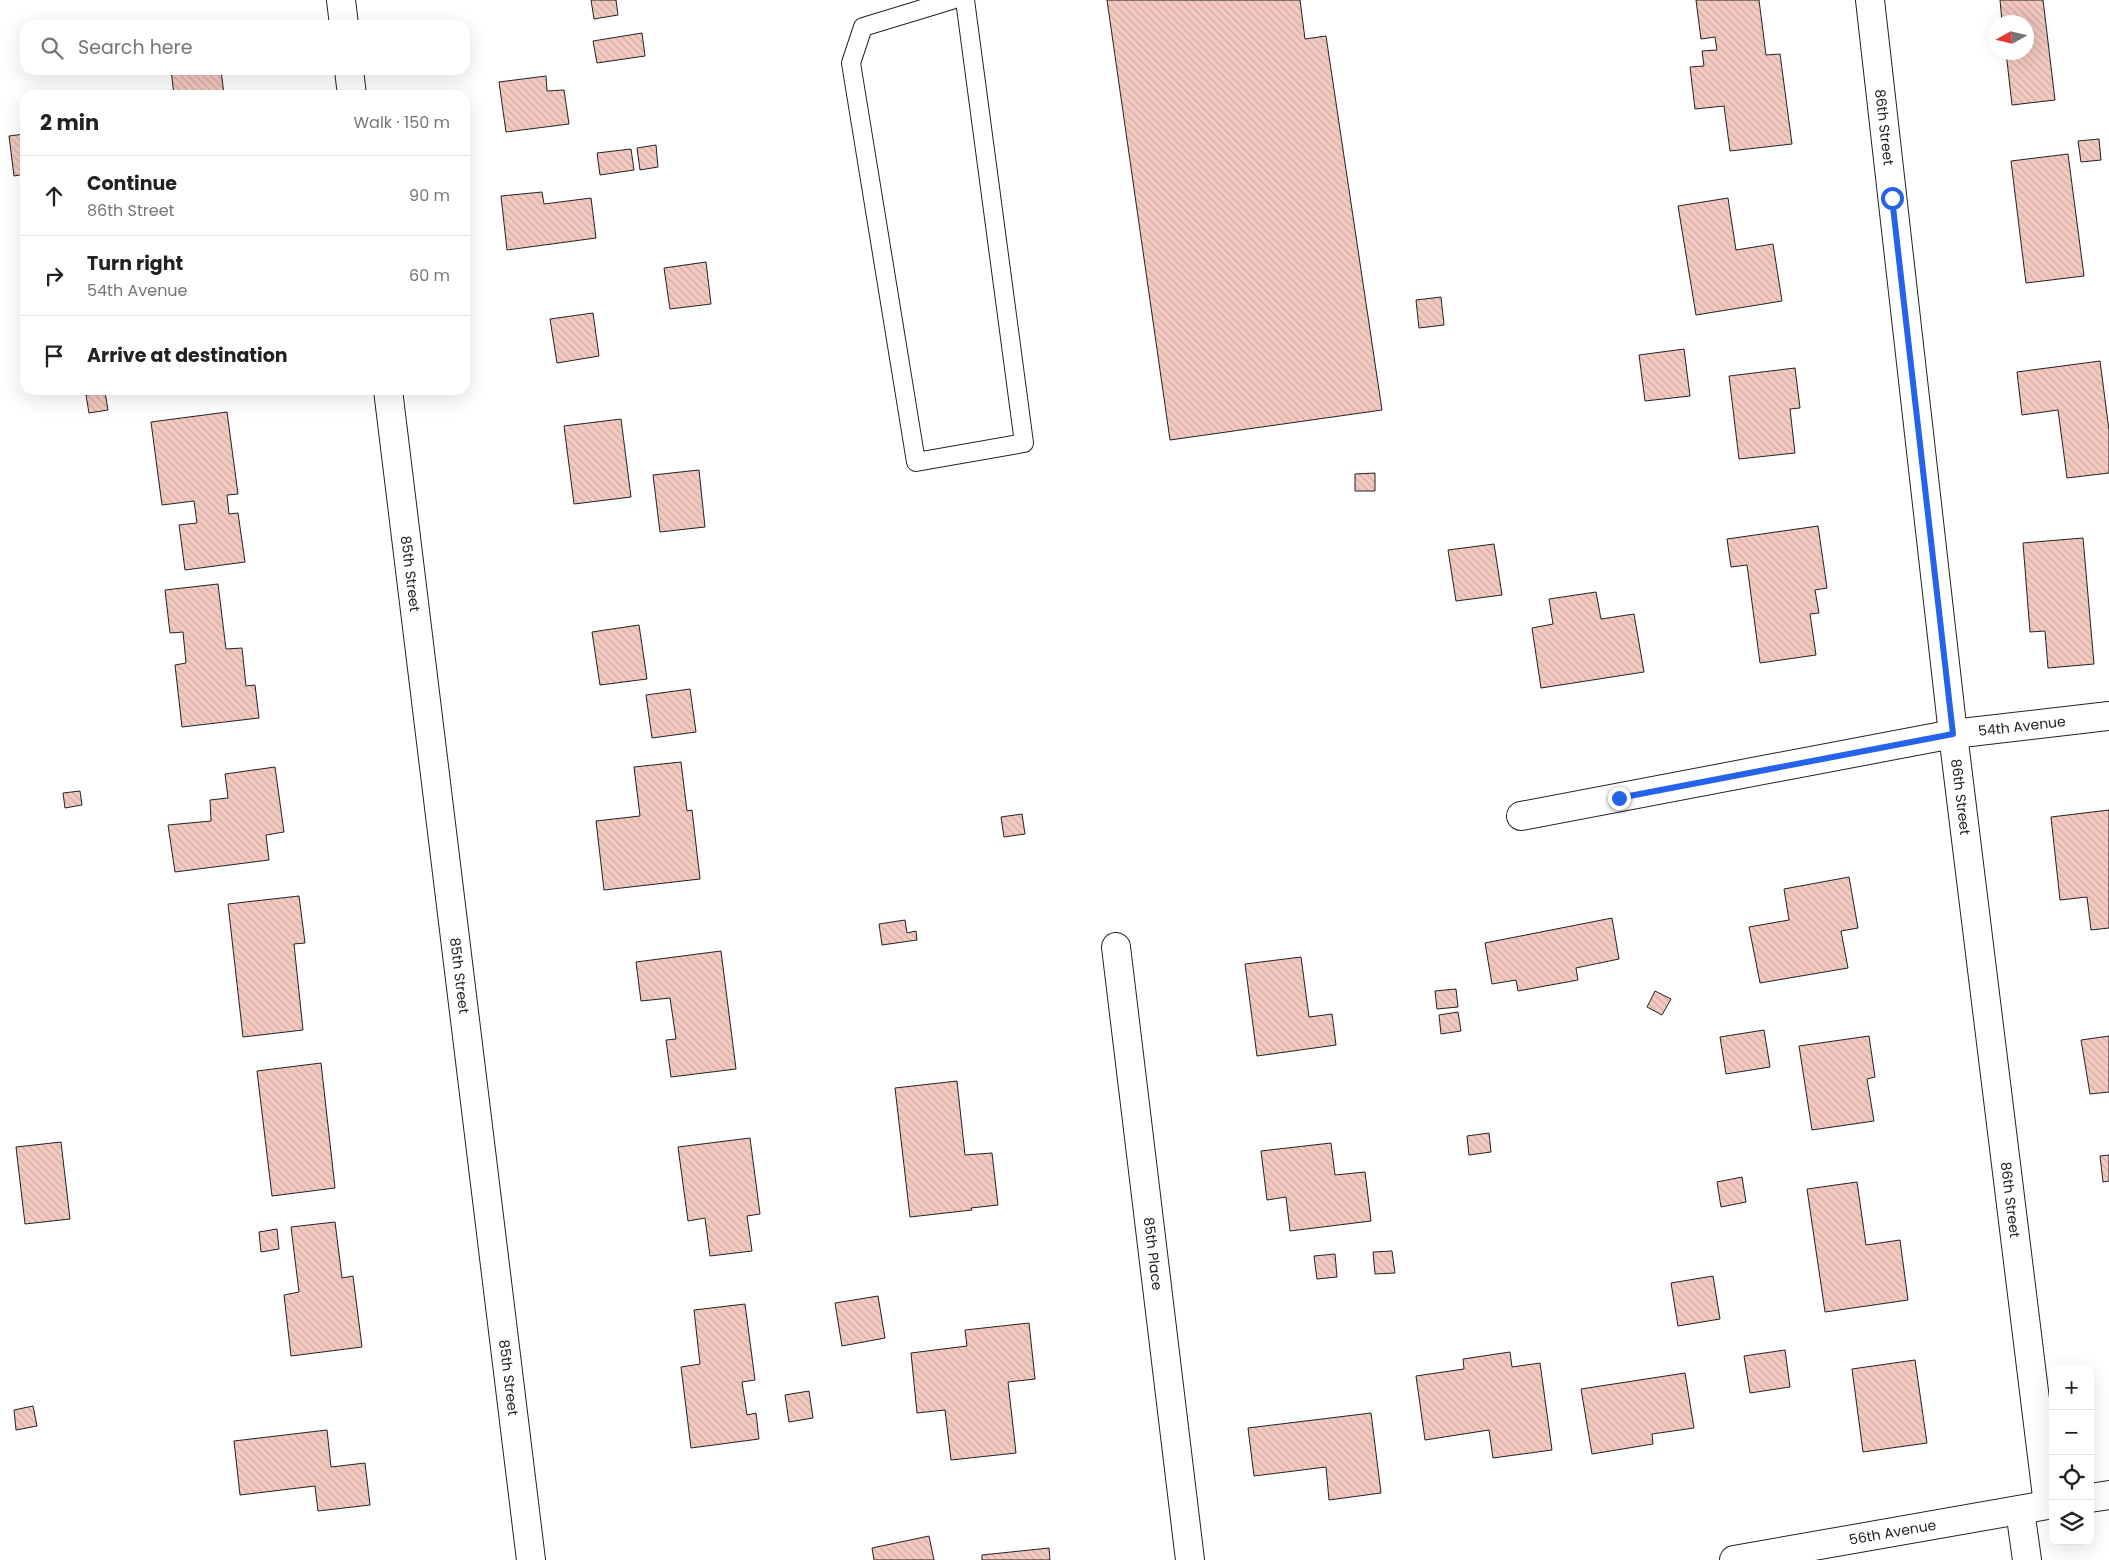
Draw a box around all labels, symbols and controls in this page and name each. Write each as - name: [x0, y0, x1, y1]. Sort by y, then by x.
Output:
- north arrow: [1989, 15, 2034, 60]
- search box: [20, 20, 470, 75]
- icon: search: [38, 34, 66, 62]
- text: Search here: [78, 34, 192, 61]
- street label: 86th Street: [1870, 88, 1899, 166]
- text: 2 min: [40, 108, 99, 137]
- text: Walk · 150 m: [353, 111, 450, 134]
- text: Continue: [87, 170, 177, 197]
- icon: ahead: [40, 182, 68, 210]
- text: 90 m: [409, 184, 450, 207]
- route start: [1881, 187, 1904, 210]
- text: 86th Street: [87, 199, 174, 222]
- text: Turn right: [87, 250, 183, 277]
- icon: right: [40, 262, 68, 290]
- text: 60 m: [409, 264, 450, 287]
- text: 54th Avenue: [87, 279, 188, 302]
- icon: arrive: [40, 342, 68, 370]
- text: Arrive at destination: [87, 342, 288, 369]
- street label: 85th Street: [396, 534, 425, 613]
- street label: 54th Avenue: [1977, 711, 2067, 741]
- street label: 86th Street: [1946, 758, 1975, 836]
- route end: [1608, 787, 1631, 810]
- street label: 85th Street: [445, 936, 474, 1015]
- street label: 86th Street: [1996, 1161, 2025, 1239]
- street label: 85th Place: [1139, 1216, 1167, 1292]
- street label: 85th Street: [494, 1338, 523, 1417]
- map controls: [2049, 1365, 2094, 1545]
- button: +: [2049, 1365, 2094, 1410]
- button: −: [2049, 1410, 2094, 1455]
- button: locate: [2049, 1455, 2094, 1500]
- button: layers: [2049, 1500, 2094, 1545]
- street label: 56th Avenue: [1847, 1515, 1938, 1550]

